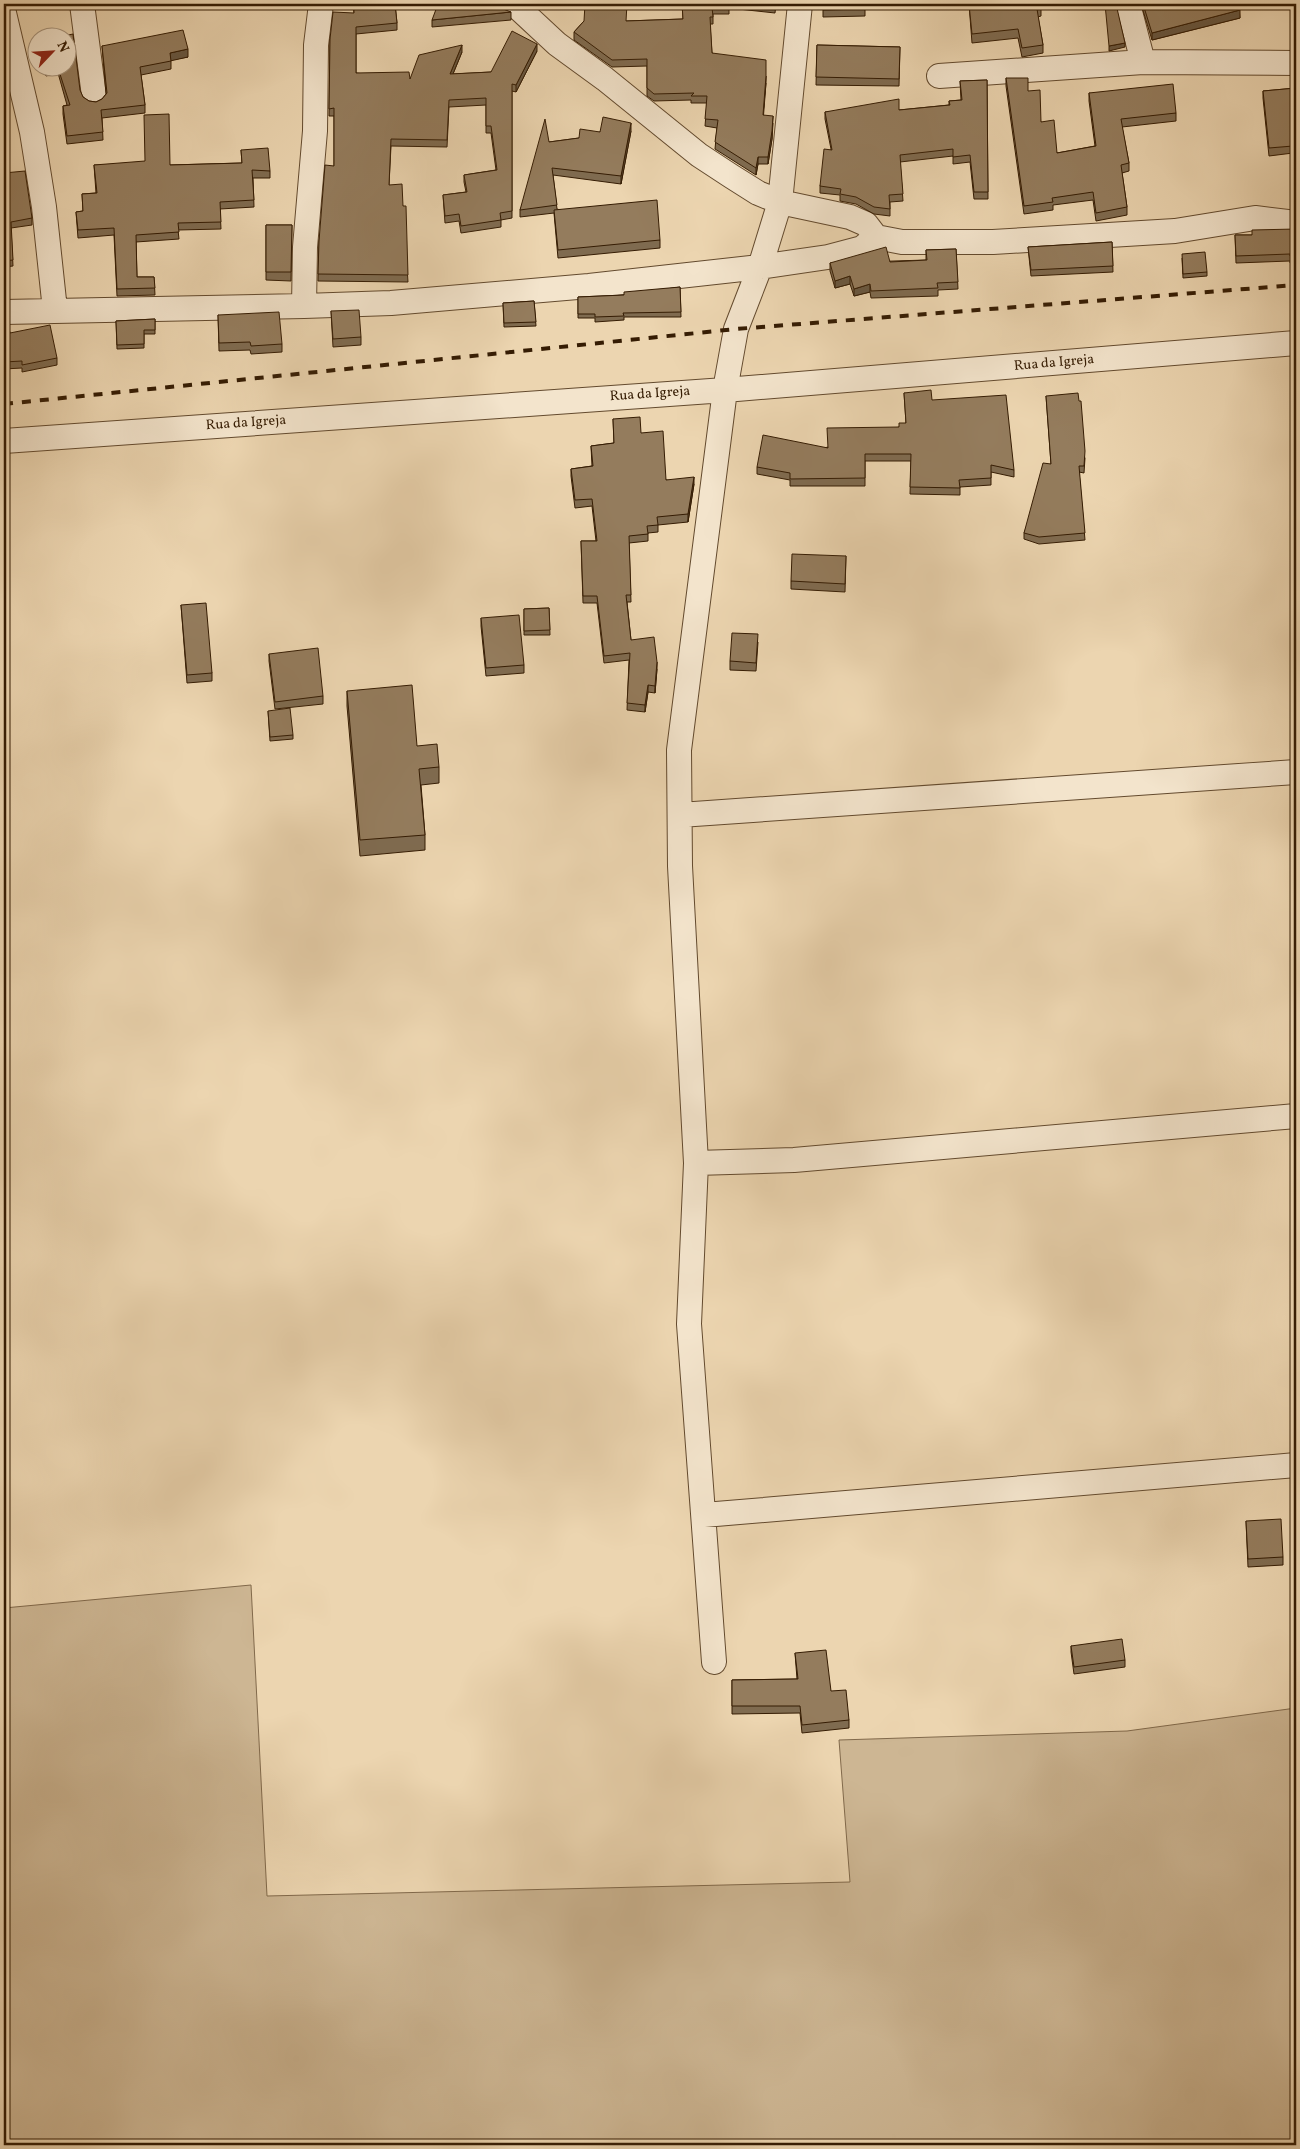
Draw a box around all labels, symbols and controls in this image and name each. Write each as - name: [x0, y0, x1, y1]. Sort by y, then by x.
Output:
- north arrow: [28, 28, 78, 78]
- text: N: [52, 39, 73, 56]
- street label: Rua da Igreja: [1013, 350, 1095, 376]
- street label: Rua da Igreja: [609, 382, 691, 406]
- street label: Rua da Igreja: [205, 411, 287, 435]

